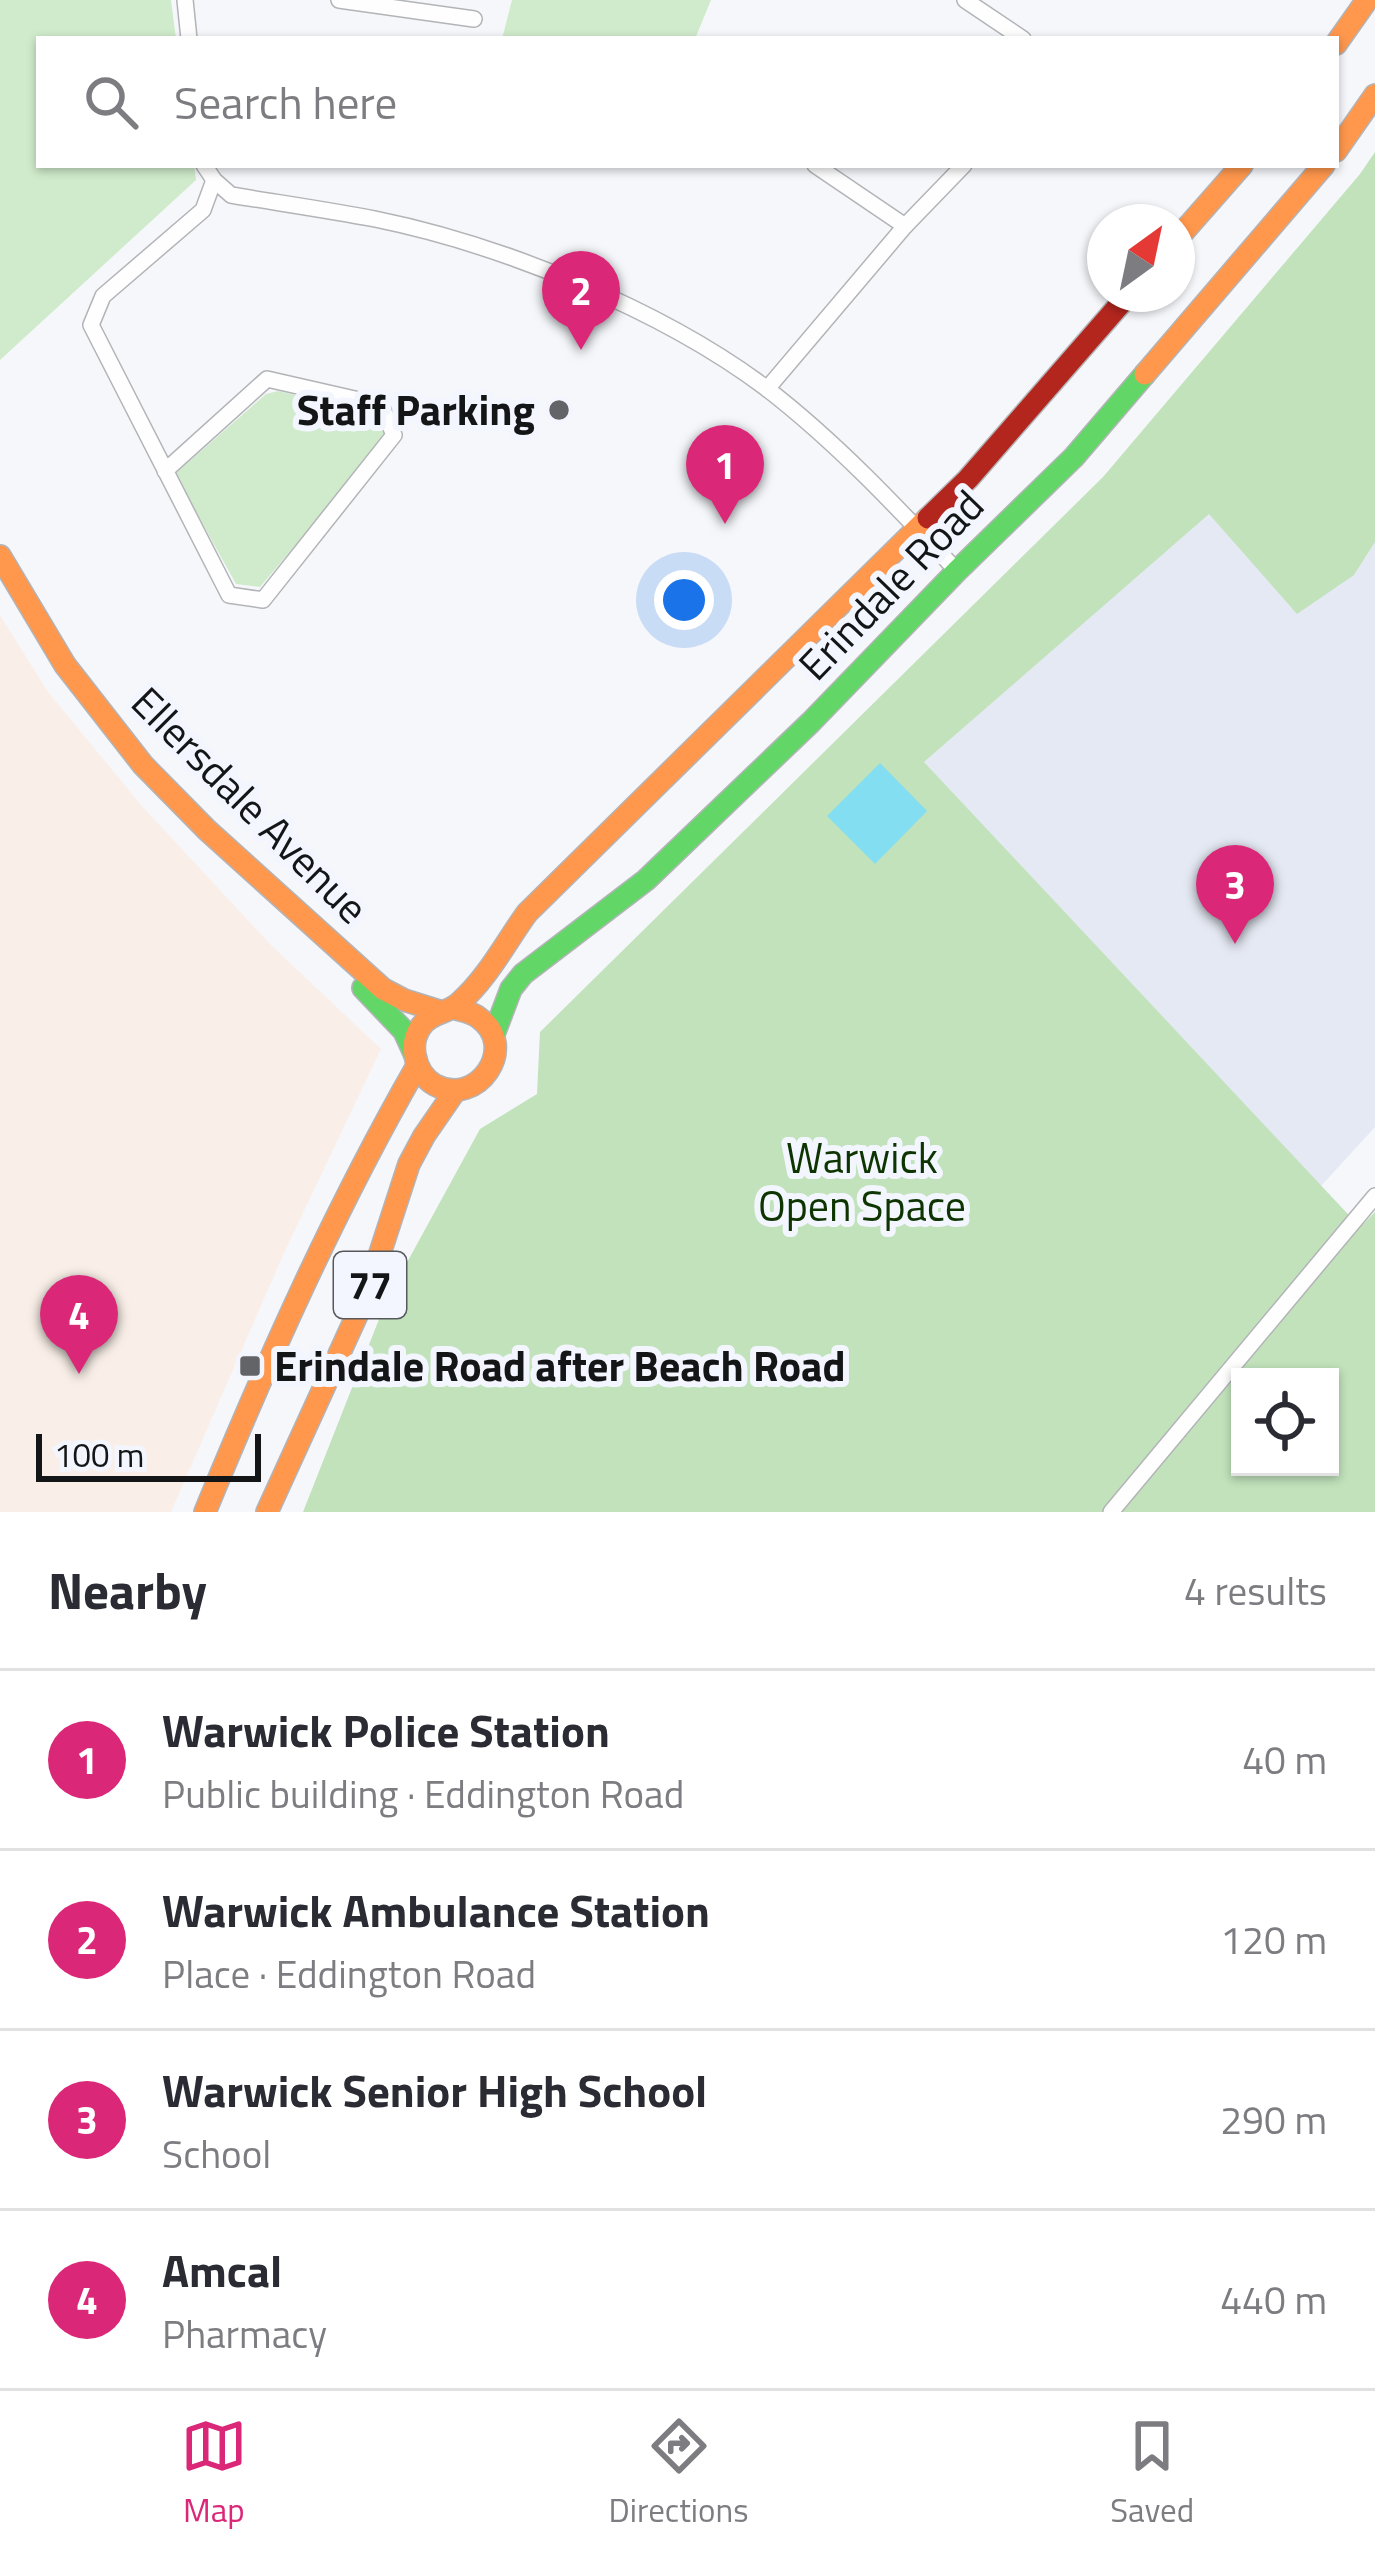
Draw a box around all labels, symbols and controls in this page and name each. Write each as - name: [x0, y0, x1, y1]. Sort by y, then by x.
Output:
- search box: [36, 36, 1339, 168]
- text: Search here: [174, 68, 397, 136]
- icon: search: [78, 69, 144, 135]
- north arrow: [1087, 204, 1195, 312]
- pin: 2: [542, 251, 620, 350]
- place label: Staff Parking: [297, 377, 535, 441]
- marker: Staff Parking: [546, 397, 572, 423]
- pin: 1: [686, 425, 764, 524]
- street label: Erindale Road: [783, 474, 998, 694]
- your location: [654, 570, 714, 630]
- street label: Ellersdale Avenue: [118, 671, 384, 937]
- pin: 3: [1196, 845, 1274, 944]
- park label: Warwick Open Space: [758, 1125, 966, 1237]
- road number: 77: [334, 1252, 406, 1318]
- pin: 4: [40, 1275, 118, 1374]
- place label: Erindale Road after Beach Road: [274, 1333, 846, 1397]
- marker: Erindale Road after Beach Road: [237, 1353, 263, 1379]
- map controls: [1231, 1368, 1339, 1476]
- button: locate: [1231, 1368, 1339, 1476]
- scale bar: [36, 1428, 261, 1481]
- text: 100 m: [54, 1430, 144, 1480]
- text: Nearby: [48, 1551, 207, 1629]
- text: 4 results: [1184, 1561, 1327, 1620]
- text: Warwick Police Station: [162, 1696, 610, 1764]
- text: 1: [76, 1730, 98, 1789]
- text: 40 m: [1242, 1730, 1327, 1789]
- text: Public building · Eddington Road: [162, 1764, 684, 1823]
- text: Warwick Ambulance Station: [162, 1876, 710, 1944]
- text: 2: [76, 1910, 98, 1969]
- text: 120 m: [1220, 1910, 1327, 1969]
- text: Place · Eddington Road: [162, 1944, 536, 2003]
- text: Warwick Senior High School: [162, 2056, 707, 2124]
- text: 3: [76, 2090, 98, 2149]
- text: 290 m: [1220, 2090, 1327, 2149]
- text: School: [162, 2124, 271, 2183]
- text: Amcal: [162, 2236, 282, 2304]
- text: 4: [76, 2270, 98, 2329]
- text: 440 m: [1220, 2270, 1327, 2329]
- text: Pharmacy: [162, 2304, 327, 2363]
- tab: Map: [181, 2413, 247, 2535]
- tab: Directions: [609, 2413, 748, 2535]
- tab: Saved: [1110, 2413, 1194, 2535]

